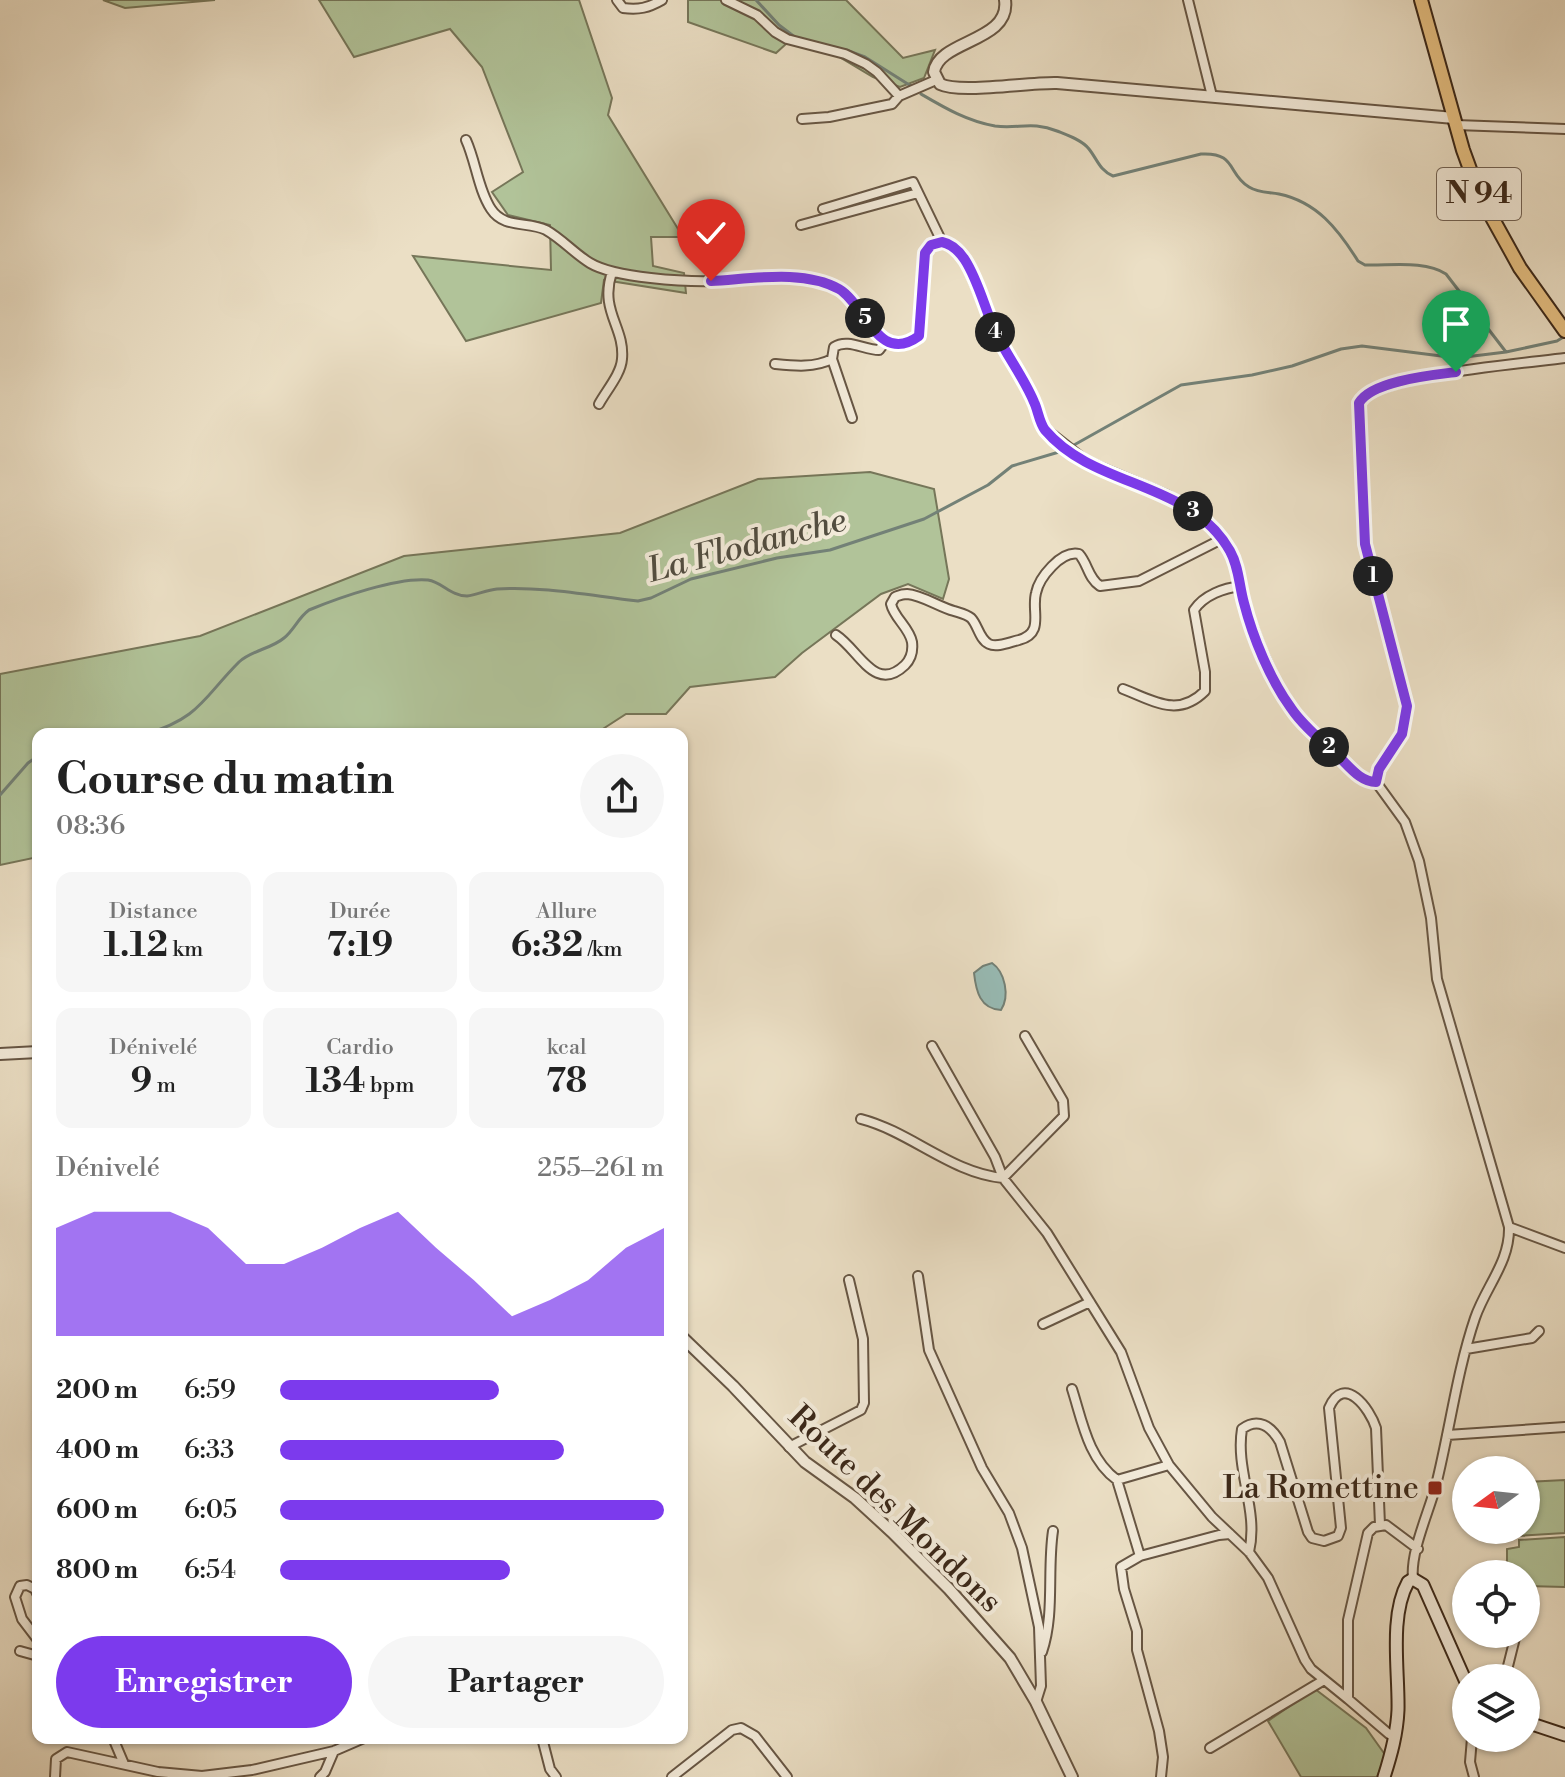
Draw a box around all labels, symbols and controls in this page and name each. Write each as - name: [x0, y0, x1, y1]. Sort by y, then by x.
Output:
- road number: N 94: [1437, 168, 1521, 220]
- pin: [677, 199, 745, 281]
- icon: check: [689, 211, 733, 255]
- pin: [1422, 290, 1490, 372]
- pin: 5: [845, 298, 885, 338]
- icon: arrive: [1434, 302, 1478, 346]
- text: 5: [858, 304, 872, 331]
- pin: 4: [975, 312, 1015, 352]
- text: 4: [988, 318, 1002, 345]
- pin: 3: [1173, 491, 1213, 531]
- text: 3: [1186, 497, 1200, 524]
- water label: La Flodanche: [642, 499, 851, 593]
- pin: 1: [1353, 556, 1393, 596]
- text: 1: [1368, 562, 1378, 589]
- pin: 2: [1309, 727, 1349, 767]
- text: 2: [1322, 733, 1336, 760]
- text: Course du matin: [56, 752, 394, 807]
- button: share: [580, 754, 664, 838]
- text: 08:36: [56, 810, 125, 842]
- text: Distance: [109, 898, 198, 925]
- text: Durée: [329, 898, 391, 925]
- text: Allure: [536, 898, 597, 925]
- text: 1.12: [103, 925, 168, 967]
- text: 7:19: [327, 925, 393, 967]
- text: 6:32: [511, 925, 583, 967]
- text: km: [168, 936, 203, 963]
- text: /km: [583, 936, 623, 963]
- text: Dénivelé: [109, 1034, 197, 1061]
- text: Cardio: [326, 1034, 394, 1061]
- text: kcal: [547, 1034, 587, 1061]
- text: 9: [131, 1061, 152, 1103]
- text: 134: [305, 1061, 366, 1103]
- text: 78: [546, 1061, 587, 1103]
- text: m: [152, 1072, 176, 1099]
- text: bpm: [366, 1072, 415, 1099]
- text: Dénivelé: [56, 1152, 160, 1184]
- text: 255–261 m: [537, 1152, 664, 1184]
- text: 200 m: [56, 1374, 138, 1406]
- text: 6:59: [184, 1374, 236, 1406]
- street label: Route des Mondons: [780, 1397, 1010, 1621]
- text: 400 m: [56, 1434, 139, 1466]
- text: 6:33: [184, 1434, 234, 1466]
- north arrow: [1452, 1456, 1540, 1544]
- map controls: [1452, 1456, 1540, 1752]
- place label: La Romettine: [1223, 1468, 1419, 1508]
- marker: La Romettine: [1426, 1479, 1444, 1497]
- text: 600 m: [56, 1494, 138, 1526]
- text: 6:05: [184, 1494, 237, 1526]
- text: 800 m: [56, 1554, 138, 1586]
- text: 6:54: [184, 1554, 236, 1586]
- button: locate: [1452, 1560, 1540, 1648]
- button: Enregistrer: [56, 1636, 352, 1728]
- button: Partager: [368, 1636, 664, 1728]
- button: layers: [1452, 1664, 1540, 1752]

